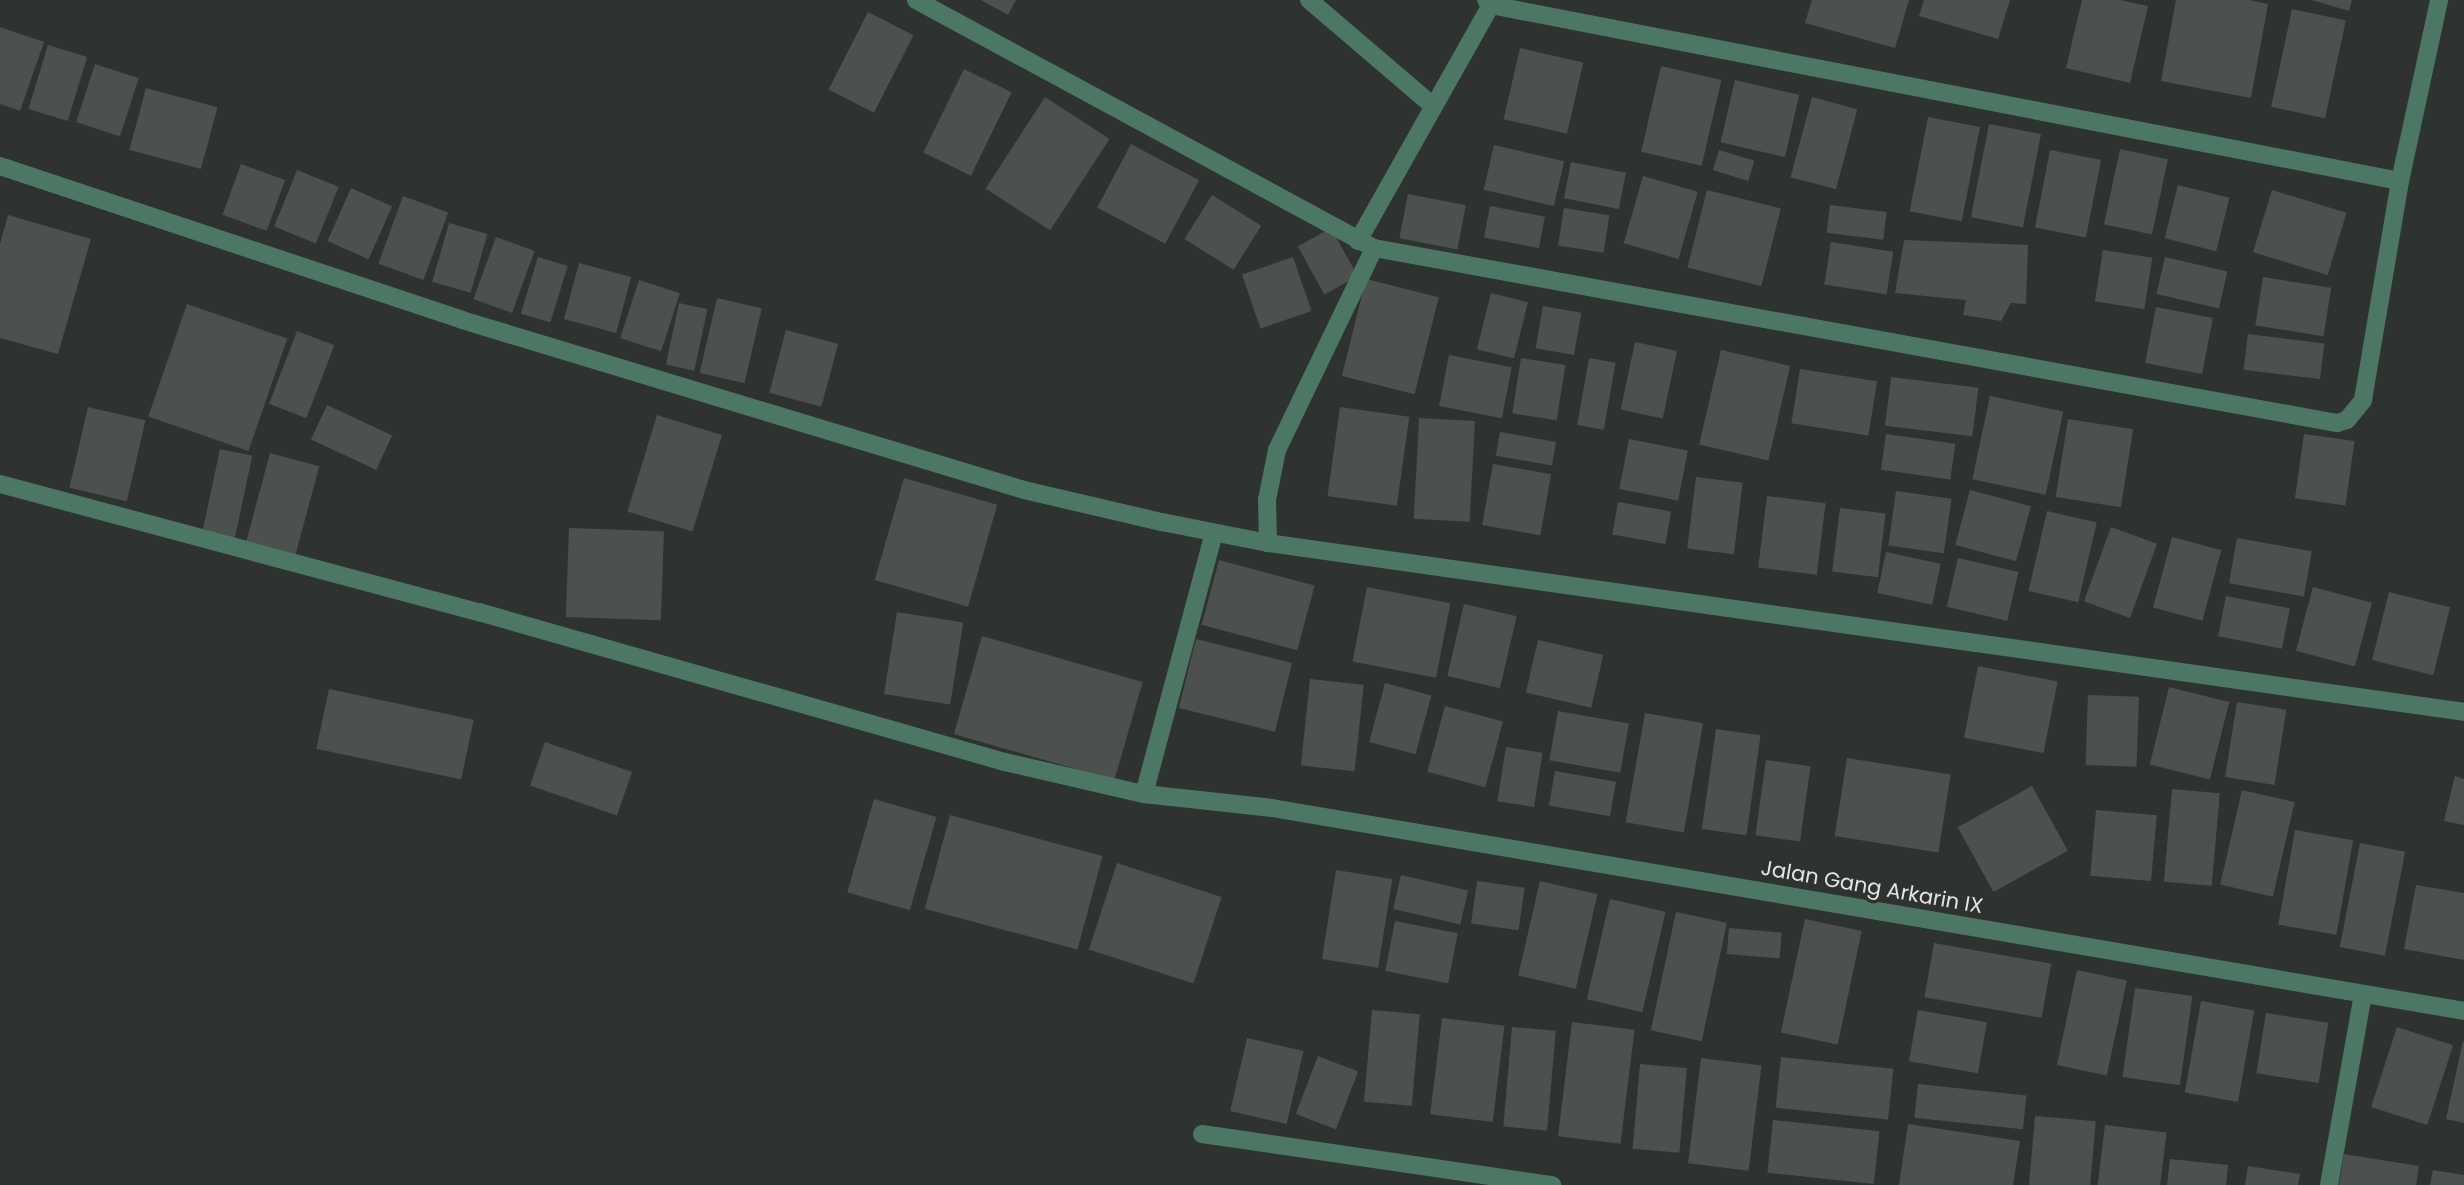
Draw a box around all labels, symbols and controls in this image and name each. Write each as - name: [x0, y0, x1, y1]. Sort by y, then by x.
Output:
- street label: Jalan Gang Arkarin IX: [1759, 855, 1985, 919]

